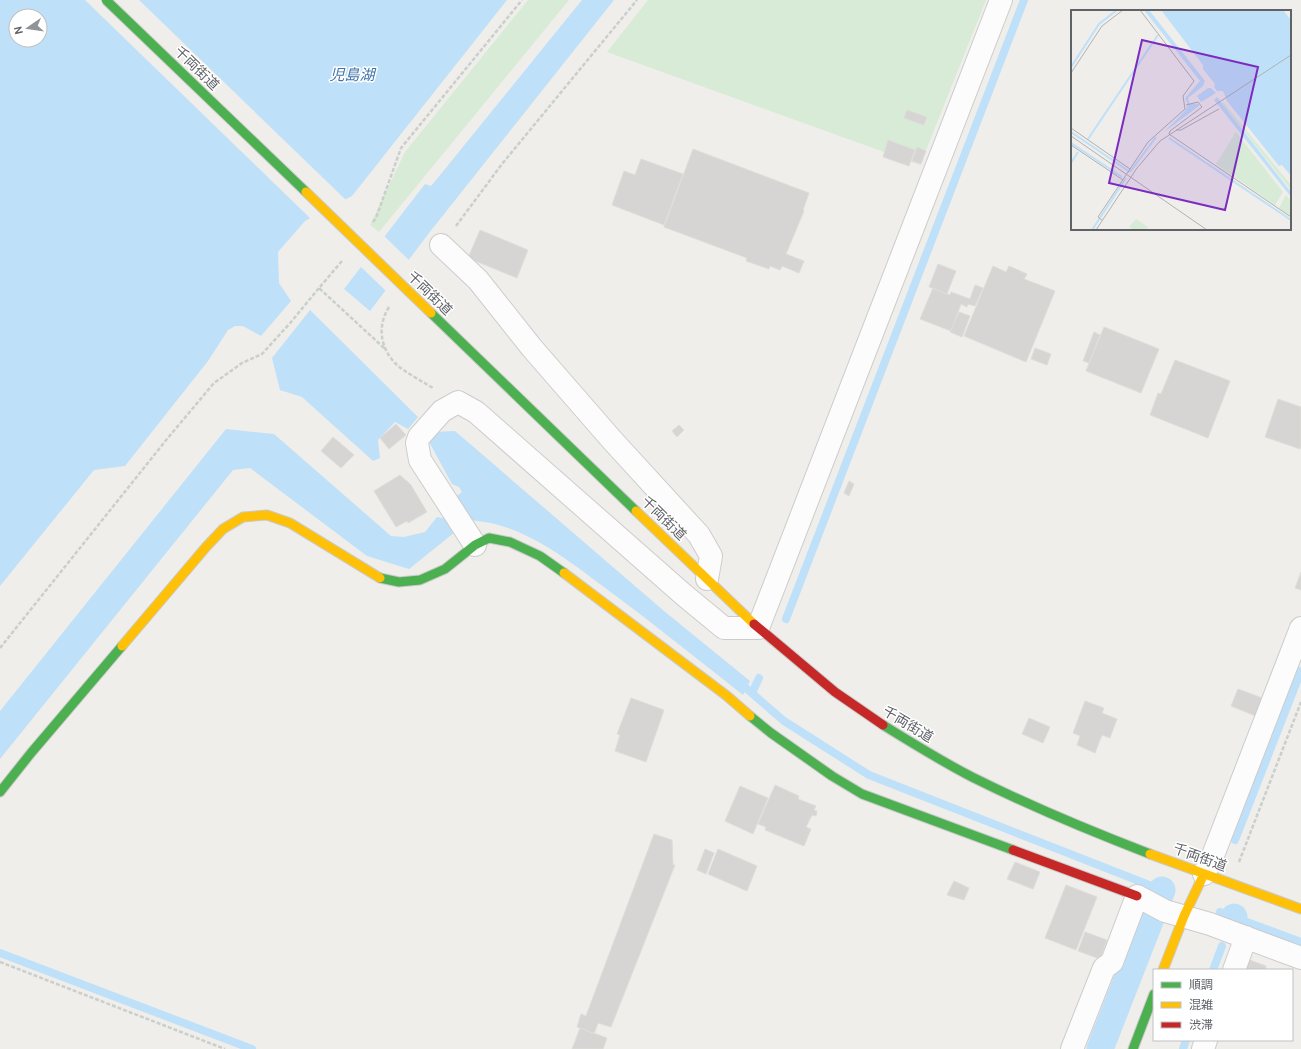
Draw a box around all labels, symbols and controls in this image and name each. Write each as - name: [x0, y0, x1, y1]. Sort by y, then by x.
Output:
- north arrow: [8, 8, 48, 48]
- inset map: [1071, 10, 1291, 230]
- text: N: [11, 25, 26, 36]
- street label: 千両街道: [171, 42, 223, 94]
- water label: 児島湖: [329, 66, 376, 84]
- street label: 千両街道: [404, 267, 456, 319]
- street label: 千両街道: [638, 492, 690, 544]
- street label: 千両街道: [879, 702, 937, 746]
- street label: 千両街道: [1171, 839, 1229, 875]
- legend: [1153, 969, 1293, 1041]
- text: 順調: [1189, 977, 1213, 992]
- text: 混雑: [1189, 997, 1213, 1012]
- text: 渋滞: [1189, 1017, 1213, 1032]

